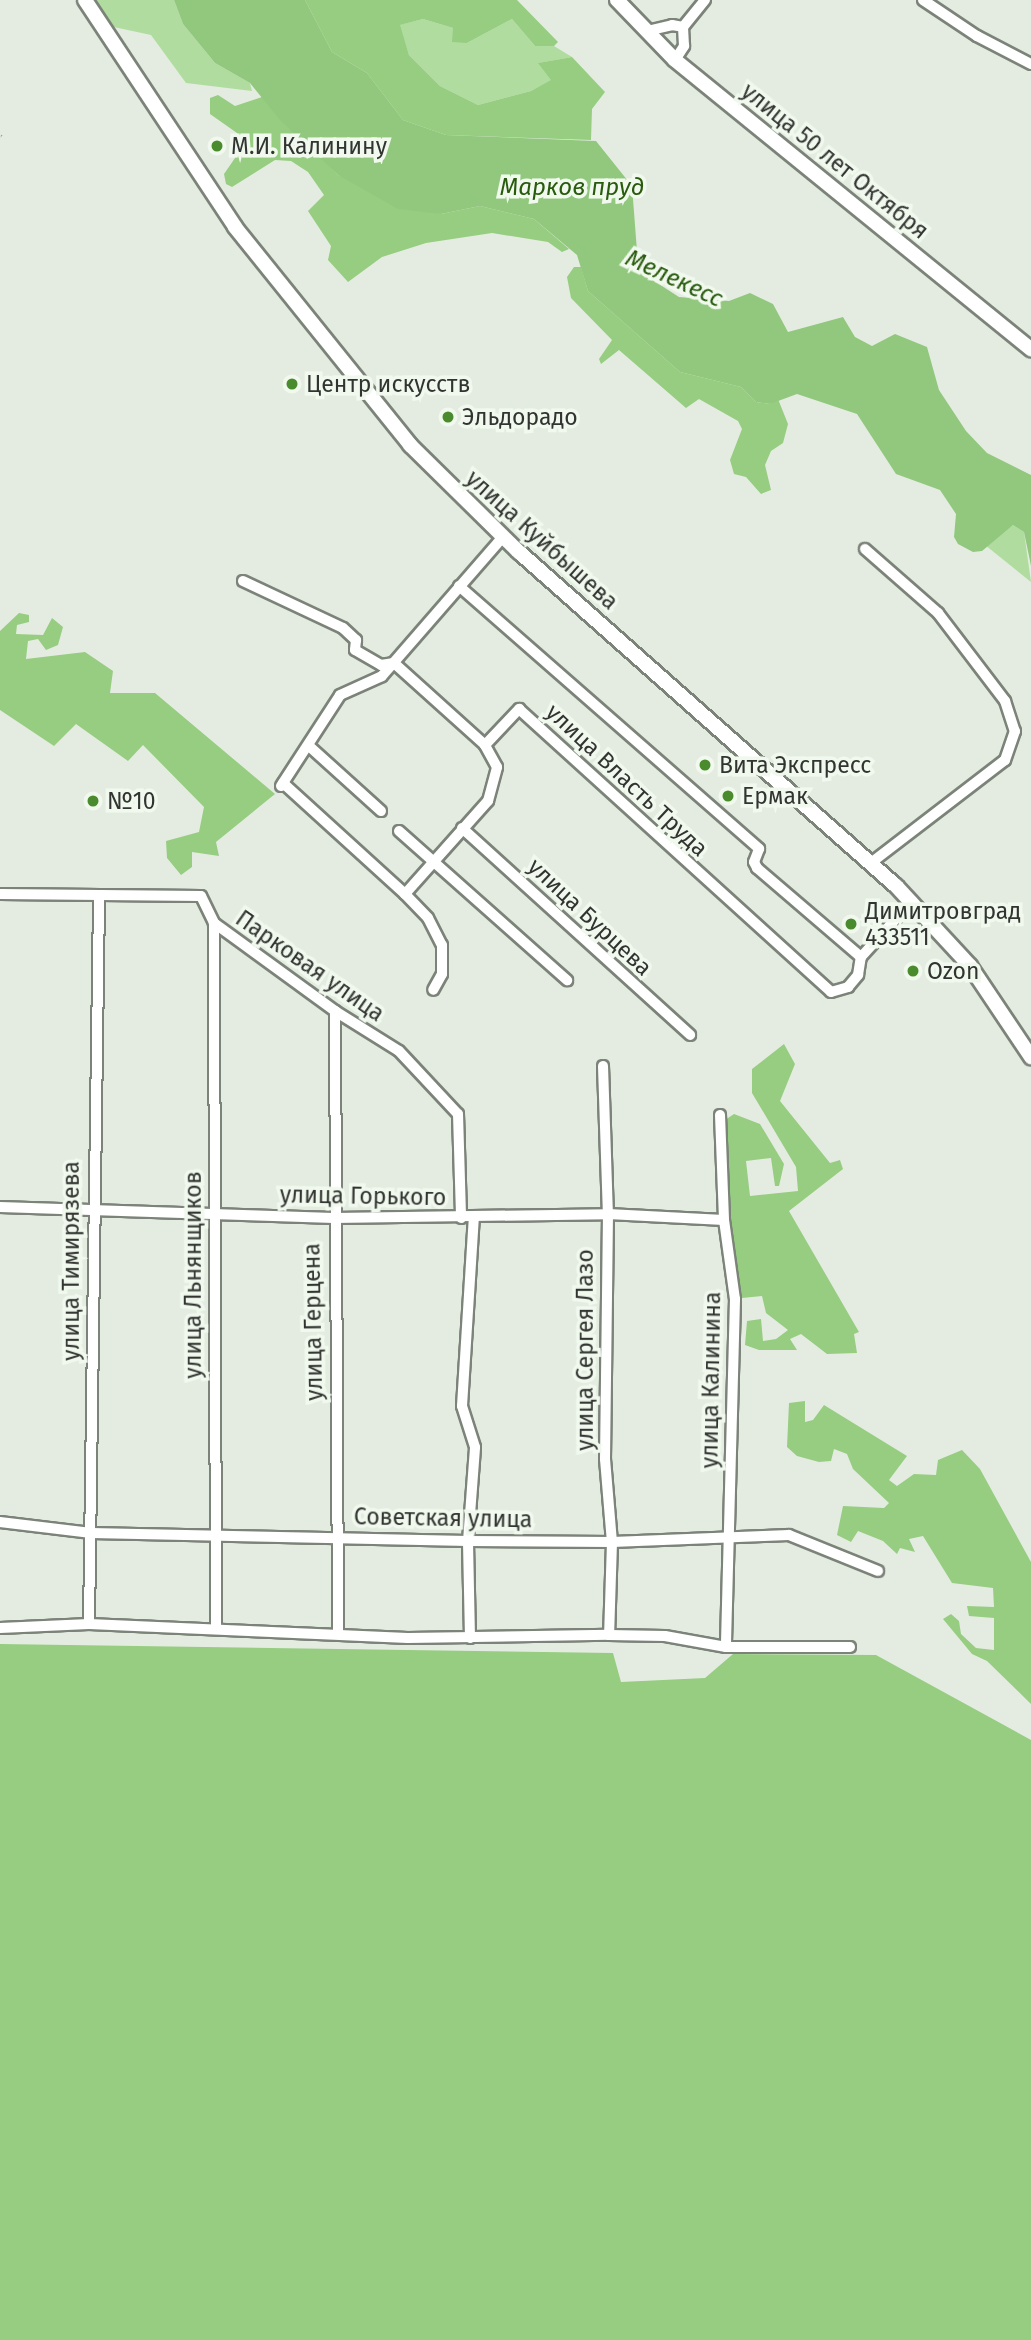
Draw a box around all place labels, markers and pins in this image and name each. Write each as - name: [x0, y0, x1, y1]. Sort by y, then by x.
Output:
- place label: М.И. Калинину: [231, 132, 387, 160]
- marker: М.И. Калинину: [209, 138, 225, 154]
- place label: Центр искусств: [306, 370, 470, 398]
- marker: Центр искусств: [284, 376, 300, 392]
- place label: Эльдорадо: [462, 403, 578, 431]
- marker: Эльдорадо: [440, 409, 456, 425]
- place label: Вита Экспресс: [719, 751, 871, 779]
- marker: Вита Экспресс: [697, 757, 713, 773]
- place label: Ермак: [742, 782, 808, 810]
- place label: №10: [107, 787, 156, 815]
- marker: Ермак: [720, 788, 736, 804]
- marker: №10: [85, 793, 101, 809]
- place label: Димитровград 433511: [865, 897, 1021, 951]
- marker: Димитровград 433511: [843, 916, 859, 932]
- place label: Ozon: [927, 957, 979, 985]
- marker: Ozon: [905, 963, 921, 979]

